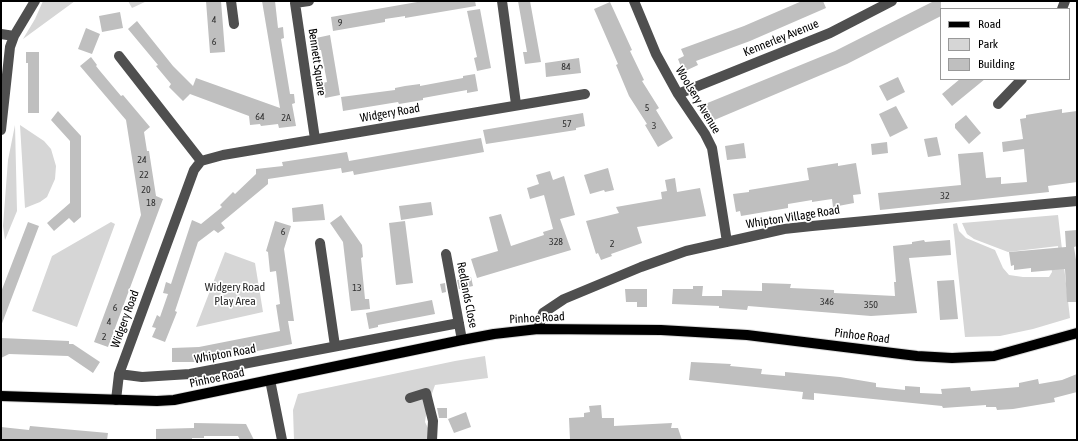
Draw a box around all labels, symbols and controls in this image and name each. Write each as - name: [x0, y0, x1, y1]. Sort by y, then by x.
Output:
- legend: [940, 8, 1070, 80]
- house number: 4: [212, 14, 216, 26]
- street label: Kennerley Avenue: [741, 16, 821, 60]
- house number: 9: [338, 17, 342, 29]
- text: Road: [978, 17, 1001, 31]
- street label: Bennett Square: [305, 27, 329, 97]
- house number: 6: [212, 36, 216, 48]
- text: Park: [978, 37, 998, 51]
- text: Building: [978, 57, 1015, 71]
- house number: 84: [561, 61, 571, 73]
- street label: Woolsery Avenue: [672, 64, 724, 136]
- street label: Widgery Road: [359, 101, 421, 125]
- house number: 5: [645, 102, 649, 114]
- house number: 64: [255, 111, 265, 123]
- house number: 2A: [281, 112, 291, 124]
- house number: 57: [562, 118, 572, 130]
- house number: 3: [652, 120, 656, 132]
- house number: 24: [137, 154, 147, 166]
- house number: 22: [139, 169, 149, 181]
- house number: 20: [141, 184, 151, 196]
- house number: 32: [940, 190, 950, 202]
- house number: 18: [146, 197, 156, 209]
- street label: Whipton Village Road: [745, 202, 841, 232]
- house number: 6: [281, 226, 285, 238]
- house number: 328: [549, 236, 563, 248]
- house number: 2: [610, 238, 614, 250]
- street label: Redlands Close: [454, 261, 480, 329]
- park label: Widgery Road Play Area: [205, 280, 265, 308]
- house number: 13: [352, 282, 362, 294]
- street label: Widgery Road: [108, 288, 142, 350]
- house number: 346: [820, 296, 834, 308]
- house number: 350: [864, 299, 878, 311]
- house number: 6: [113, 302, 117, 314]
- street label: Pinhoe Road: [509, 309, 565, 327]
- house number: 4: [107, 316, 111, 328]
- street label: Pinhoe Road: [833, 325, 891, 347]
- house number: 2: [102, 331, 106, 343]
- street label: Whipton Road: [193, 341, 257, 367]
- street label: Pinhoe Road: [188, 365, 246, 391]

